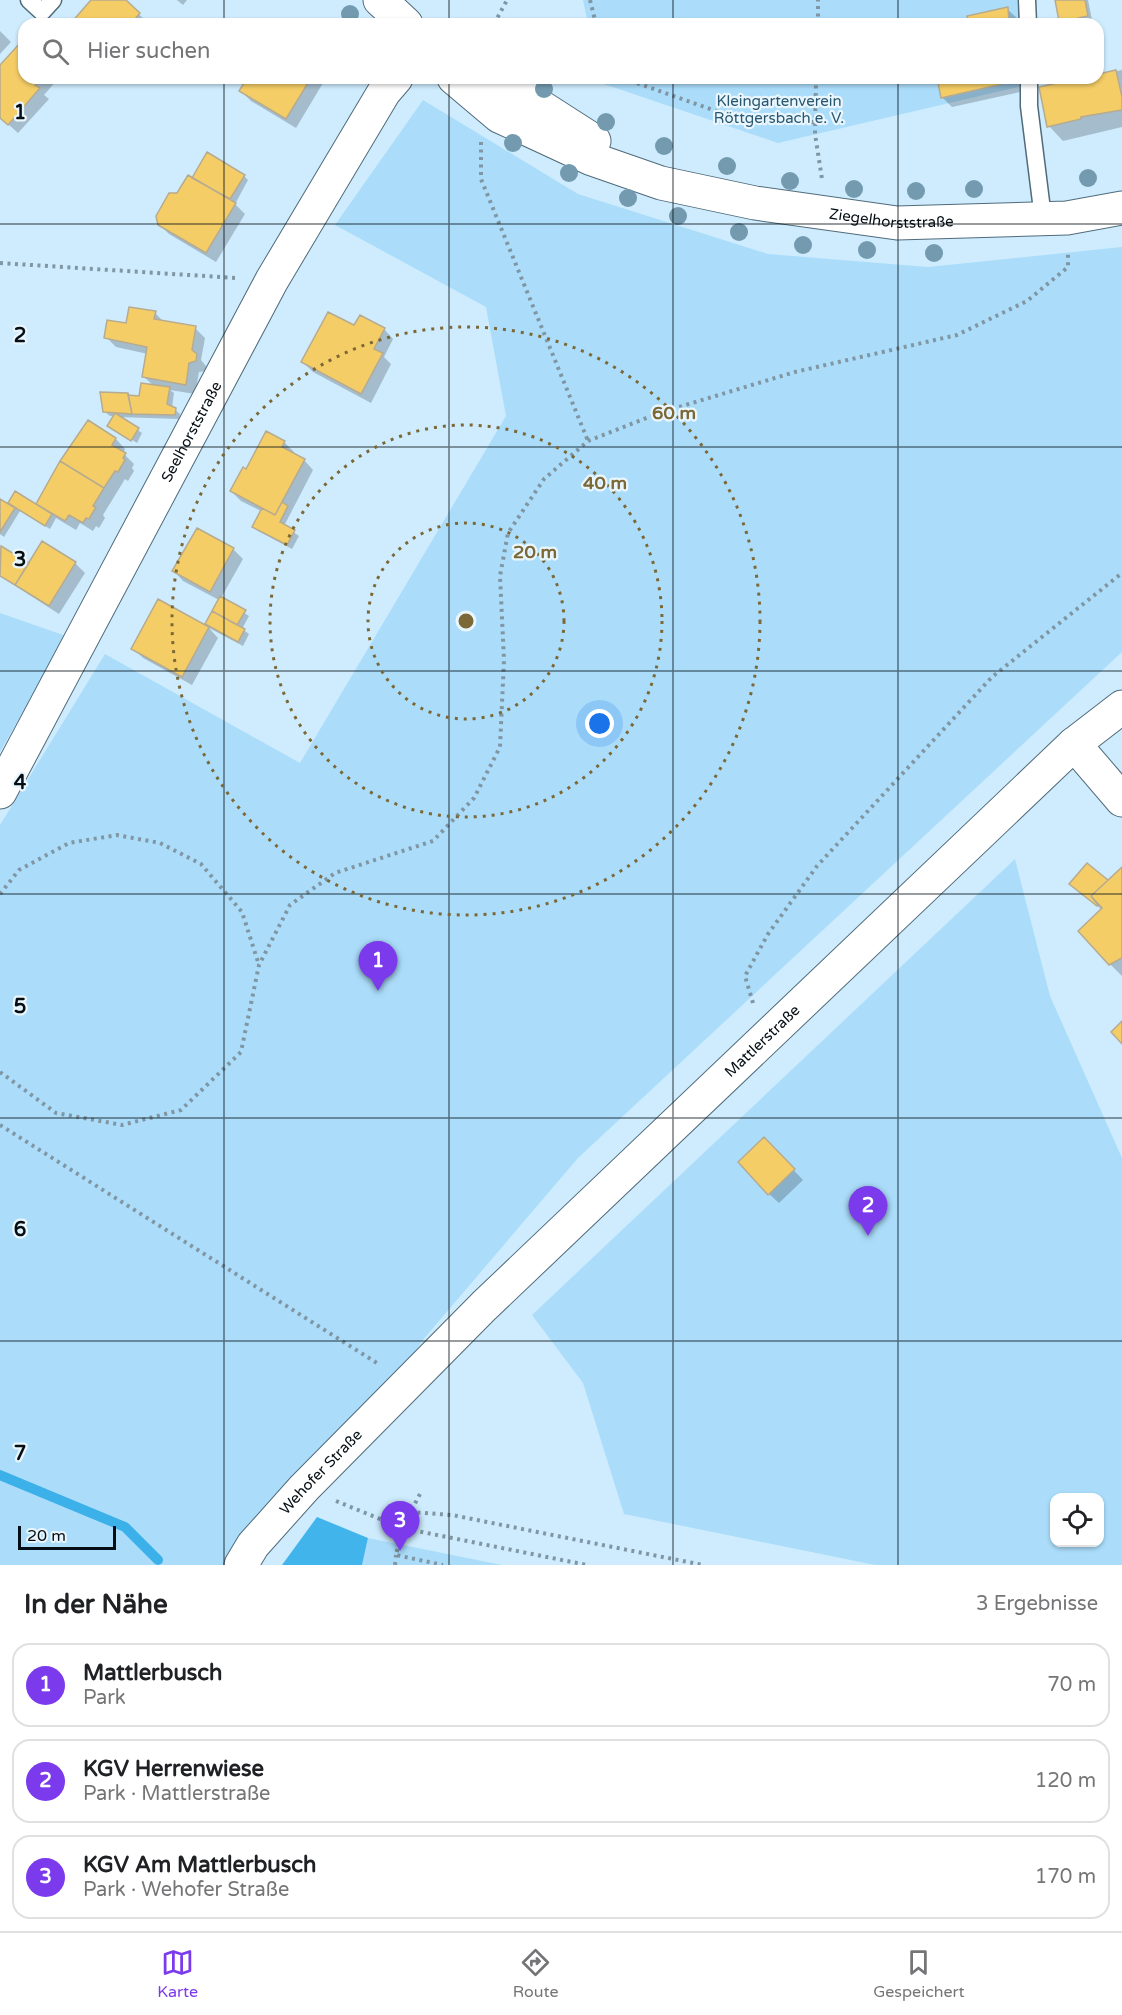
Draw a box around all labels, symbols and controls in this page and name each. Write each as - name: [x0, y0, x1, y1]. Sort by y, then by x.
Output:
- search box: [18, 18, 1104, 84]
- icon: search: [39, 35, 72, 68]
- text: Hier suchen: [87, 38, 210, 64]
- park label: Kleingartenverein Röttgersbach e. V.: [714, 92, 844, 127]
- text: 1: [14, 101, 26, 125]
- street label: Ziegelhorststraße: [828, 205, 954, 232]
- text: 2: [14, 324, 26, 348]
- street label: Seelhorststraße: [157, 378, 226, 485]
- text: 60 m: [652, 402, 696, 424]
- text: 40 m: [583, 472, 627, 494]
- text: 20 m: [513, 541, 557, 563]
- text: 3: [14, 548, 26, 572]
- centre of rings: [456, 611, 476, 631]
- your location: [585, 709, 614, 738]
- text: 4: [14, 771, 27, 795]
- pin: 1: [358, 942, 398, 991]
- text: 5: [14, 995, 26, 1019]
- street label: Mattlerstraße: [721, 1001, 803, 1081]
- pin: 2: [848, 1186, 888, 1236]
- text: 6: [14, 1218, 26, 1242]
- street label: Wehofer Straße: [276, 1426, 366, 1518]
- text: 7: [14, 1442, 26, 1466]
- map controls: [1050, 1493, 1104, 1547]
- button: locate: [1050, 1493, 1104, 1547]
- pin: 3: [380, 1502, 420, 1551]
- scale bar: [18, 1523, 116, 1550]
- text: 20 m: [27, 1526, 66, 1546]
- text: In der Nähe: [24, 1589, 168, 1620]
- text: 3 Ergebnisse: [976, 1592, 1098, 1616]
- text: Mattlerbusch: [83, 1660, 222, 1686]
- text: 1: [39, 1673, 52, 1697]
- text: 70 m: [1047, 1673, 1096, 1697]
- text: Park: [83, 1686, 126, 1710]
- text: KGV Herrenwiese: [83, 1756, 264, 1782]
- text: 2: [39, 1769, 52, 1793]
- text: 120 m: [1035, 1769, 1096, 1793]
- text: Park · Mattlerstraße: [83, 1782, 270, 1806]
- text: KGV Am Mattlerbusch: [83, 1852, 316, 1878]
- text: 3: [39, 1865, 52, 1889]
- text: 170 m: [1035, 1865, 1096, 1889]
- text: Park · Wehofer Straße: [83, 1878, 289, 1902]
- tab: Karte: [157, 1946, 198, 2002]
- tab: Route: [513, 1946, 559, 2002]
- tab: Gespeichert: [873, 1946, 965, 2002]

